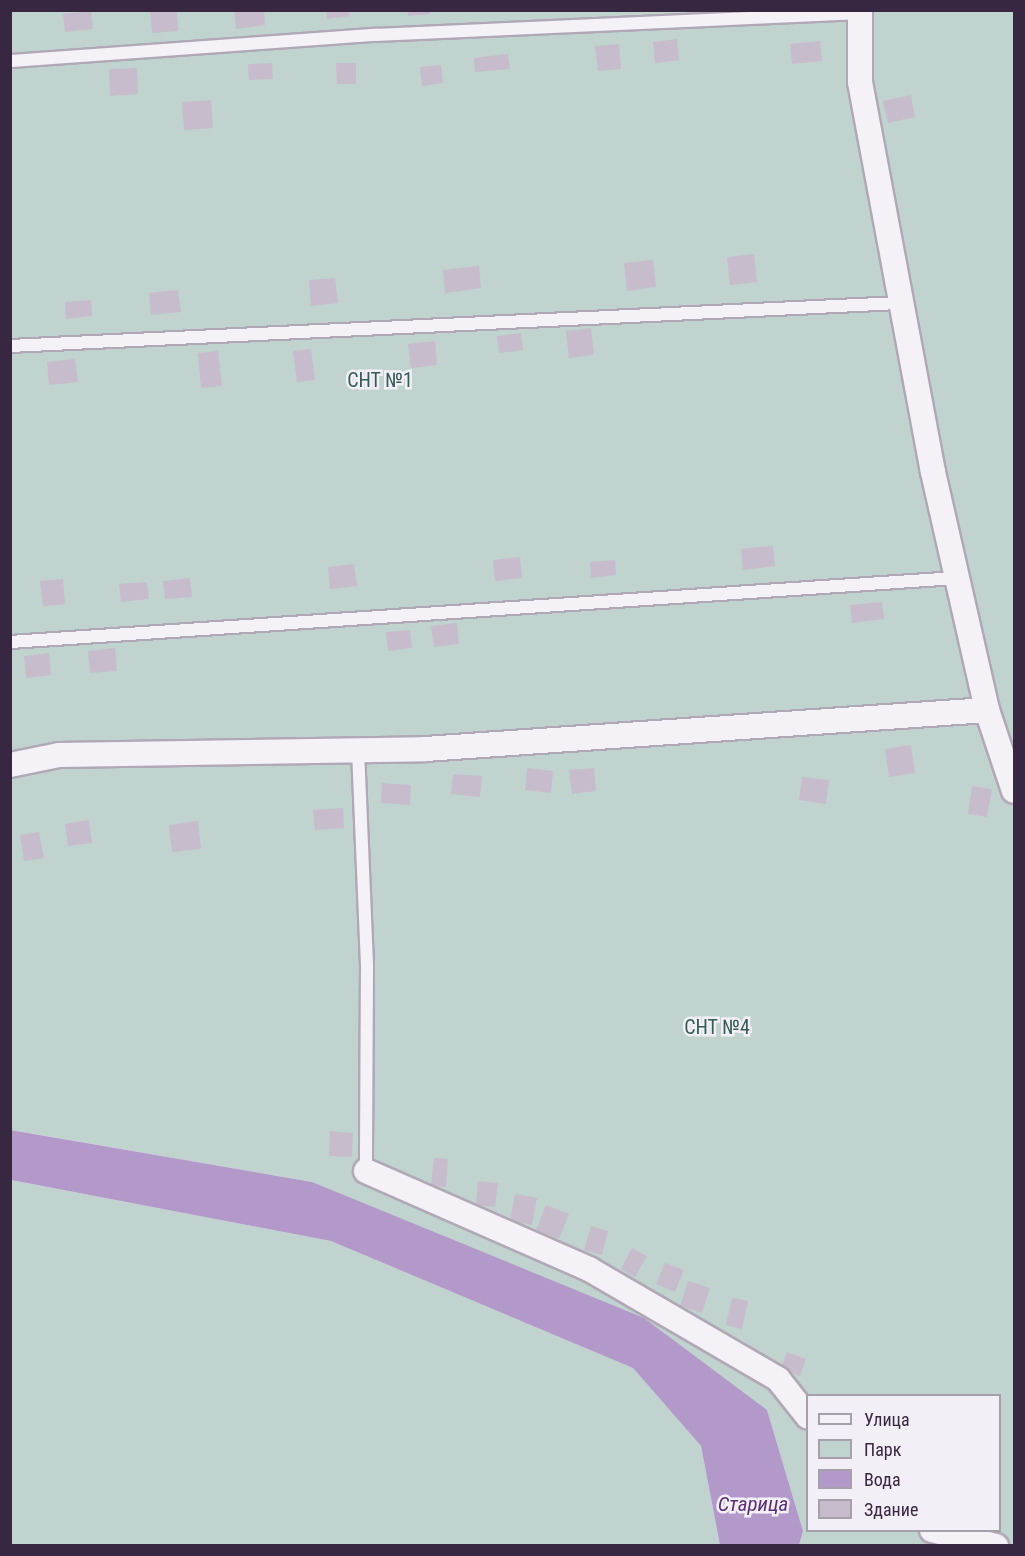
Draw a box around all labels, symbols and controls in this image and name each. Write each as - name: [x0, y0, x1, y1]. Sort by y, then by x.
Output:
- park label: СНТ №1: [347, 368, 413, 392]
- park label: СНТ №4: [684, 1015, 750, 1039]
- legend: [806, 1394, 1001, 1532]
- text: Улица: [864, 1409, 910, 1430]
- text: Парк: [864, 1439, 901, 1460]
- text: Вода: [864, 1469, 901, 1490]
- water label: Старица: [718, 1491, 788, 1517]
- text: Здание: [864, 1499, 918, 1520]

